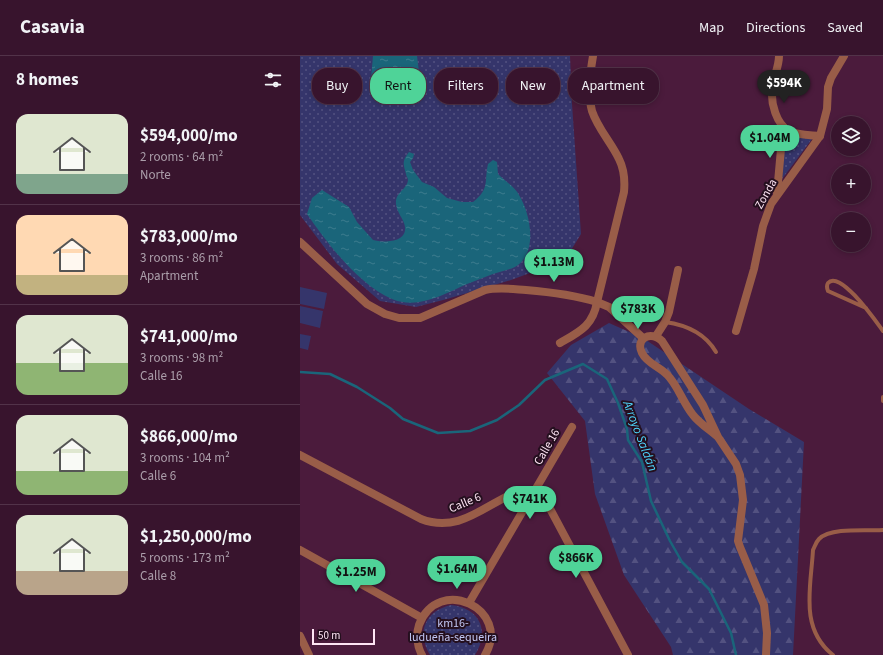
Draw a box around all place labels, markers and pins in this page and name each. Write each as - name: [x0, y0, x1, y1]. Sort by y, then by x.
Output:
- pin: $594K: [756, 70, 812, 104]
- pin: $1.04M: [737, 125, 803, 159]
- pin: $1.13M: [521, 249, 587, 283]
- pin: $783K: [610, 296, 666, 330]
- pin: $741K: [502, 486, 558, 520]
- pin: $866K: [548, 545, 604, 579]
- pin: $1.64M: [424, 556, 490, 590]
- pin: $1.25M: [323, 559, 389, 593]

